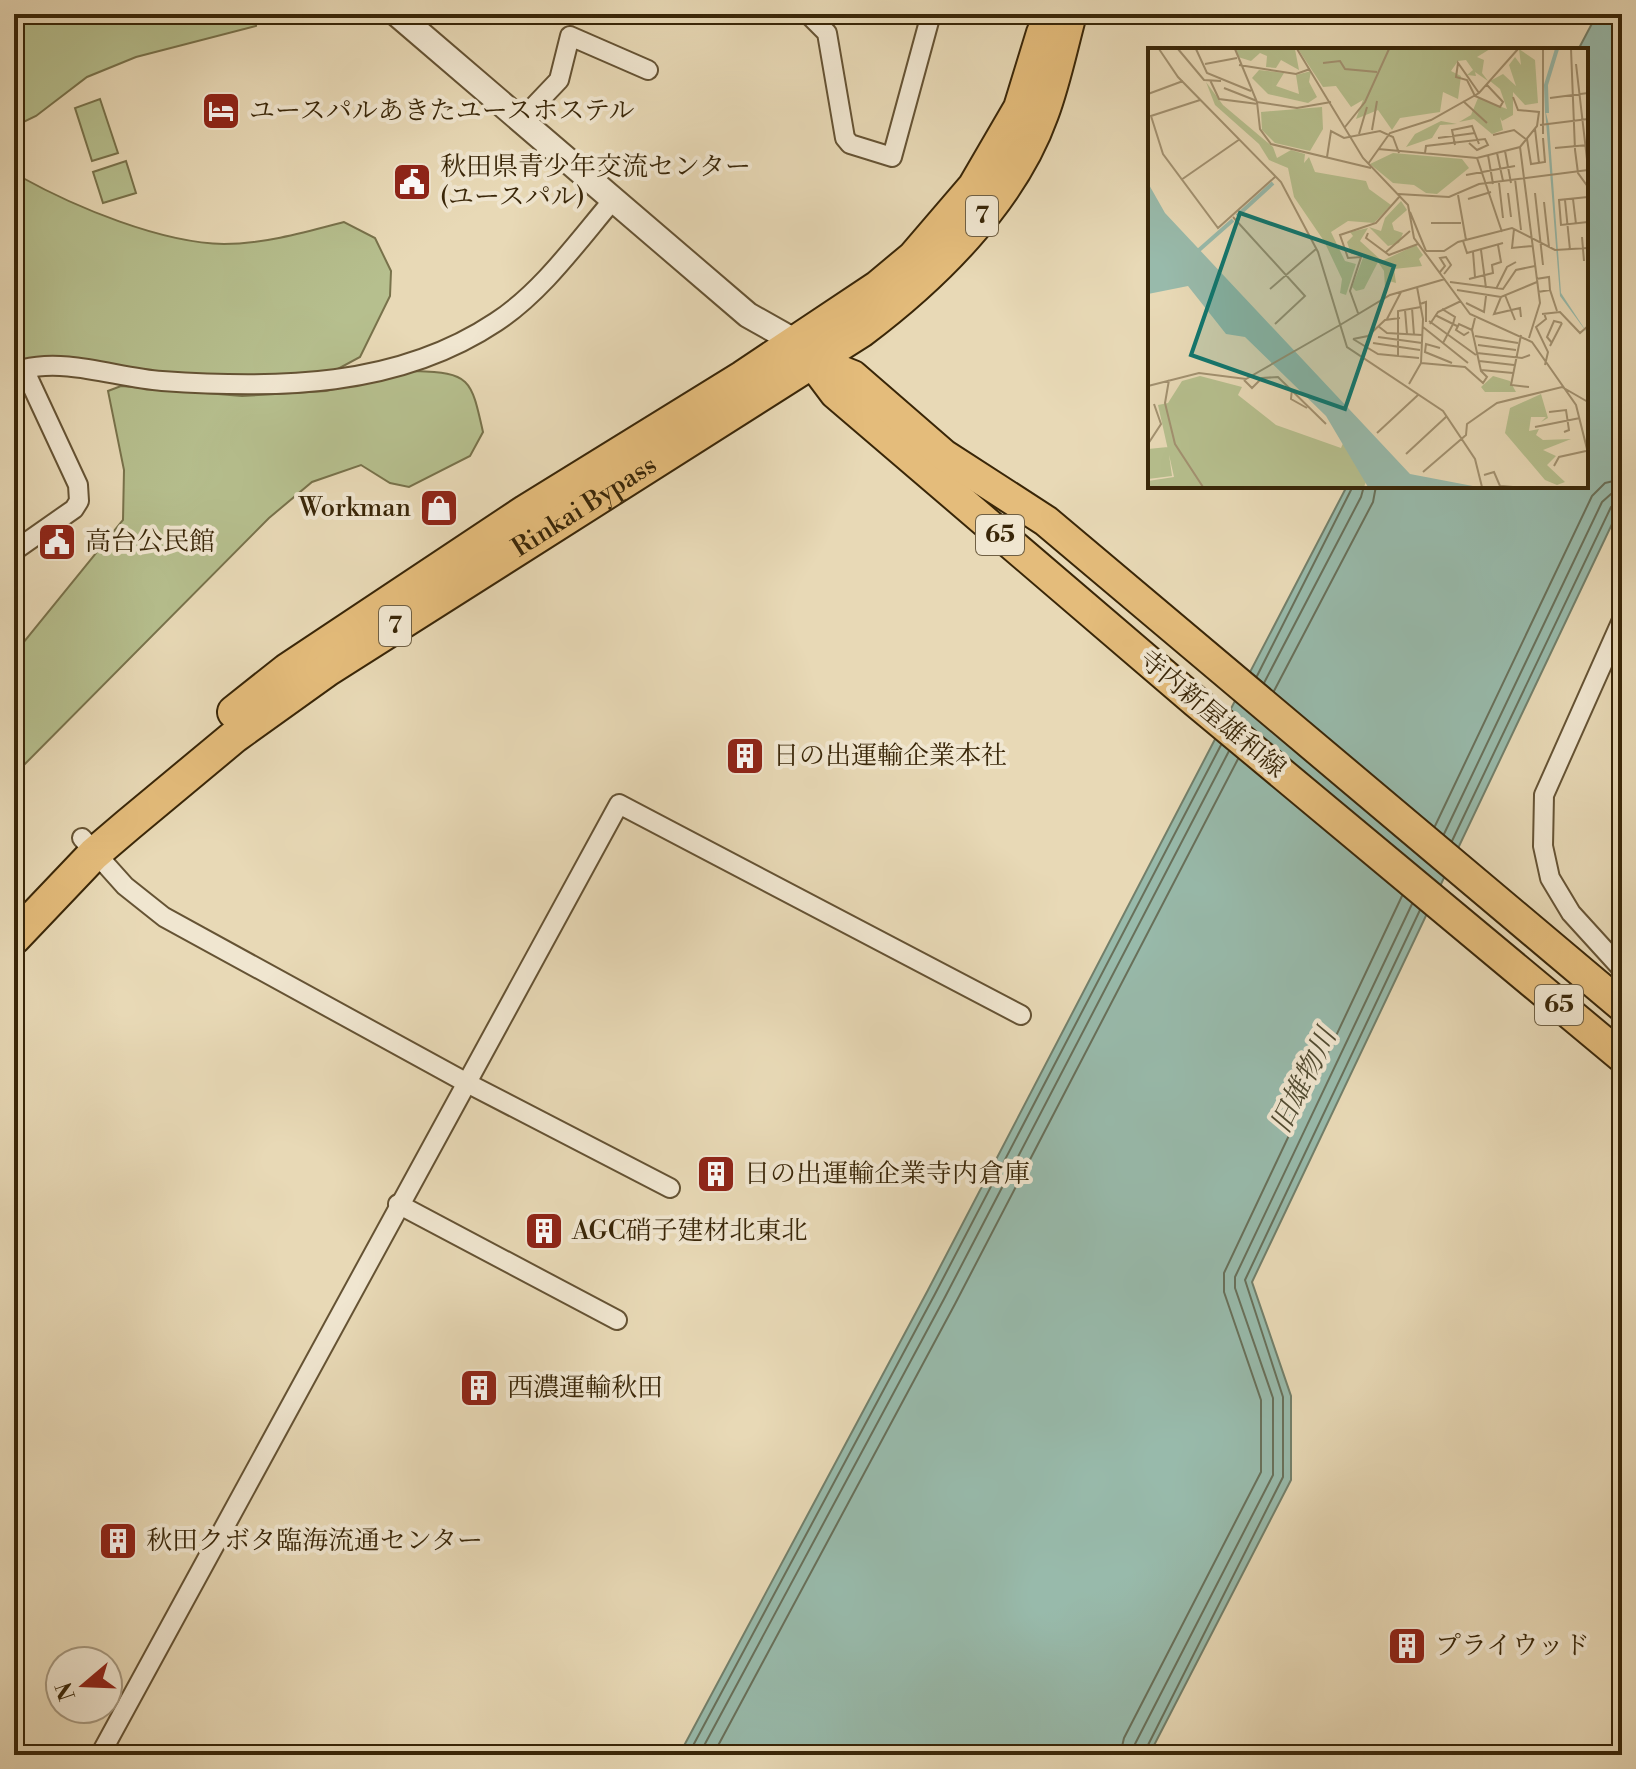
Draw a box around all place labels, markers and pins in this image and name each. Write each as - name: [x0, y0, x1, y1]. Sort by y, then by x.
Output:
- hotel icon: ユースパルあきたユースホステル: [200, 90, 242, 132]
- place label: ユースパルあきたユースホステル: [249, 95, 635, 127]
- place label: 秋田県青少年交流センター (ユースパル): [440, 151, 751, 213]
- public building icon: 秋田県青少年交流センター (ユースパル): [391, 161, 433, 203]
- shop icon: Workman: [418, 487, 460, 529]
- place label: Workman: [298, 492, 411, 524]
- public building icon: 高台公民館: [36, 521, 78, 563]
- place label: 高台公民館: [85, 526, 215, 558]
- building icon: 日の出運輸企業本社: [724, 735, 766, 777]
- place label: 日の出運輸企業本社: [773, 740, 1007, 772]
- building icon: 日の出運輸企業寺内倉庫: [695, 1153, 737, 1195]
- place label: 日の出運輸企業寺内倉庫: [744, 1158, 1030, 1190]
- building icon: AGC硝子建材北東北: [523, 1210, 565, 1252]
- place label: AGC硝子建材北東北: [571, 1215, 808, 1247]
- building icon: 西濃運輸秋田: [458, 1367, 500, 1409]
- place label: 西濃運輸秋田: [507, 1372, 663, 1404]
- building icon: 秋田クボタ臨海流通センター: [97, 1520, 139, 1562]
- place label: 秋田クボタ臨海流通センター: [146, 1525, 483, 1557]
- building icon: プライウッド: [1386, 1625, 1428, 1667]
- place label: プライウッド: [1435, 1630, 1590, 1662]

